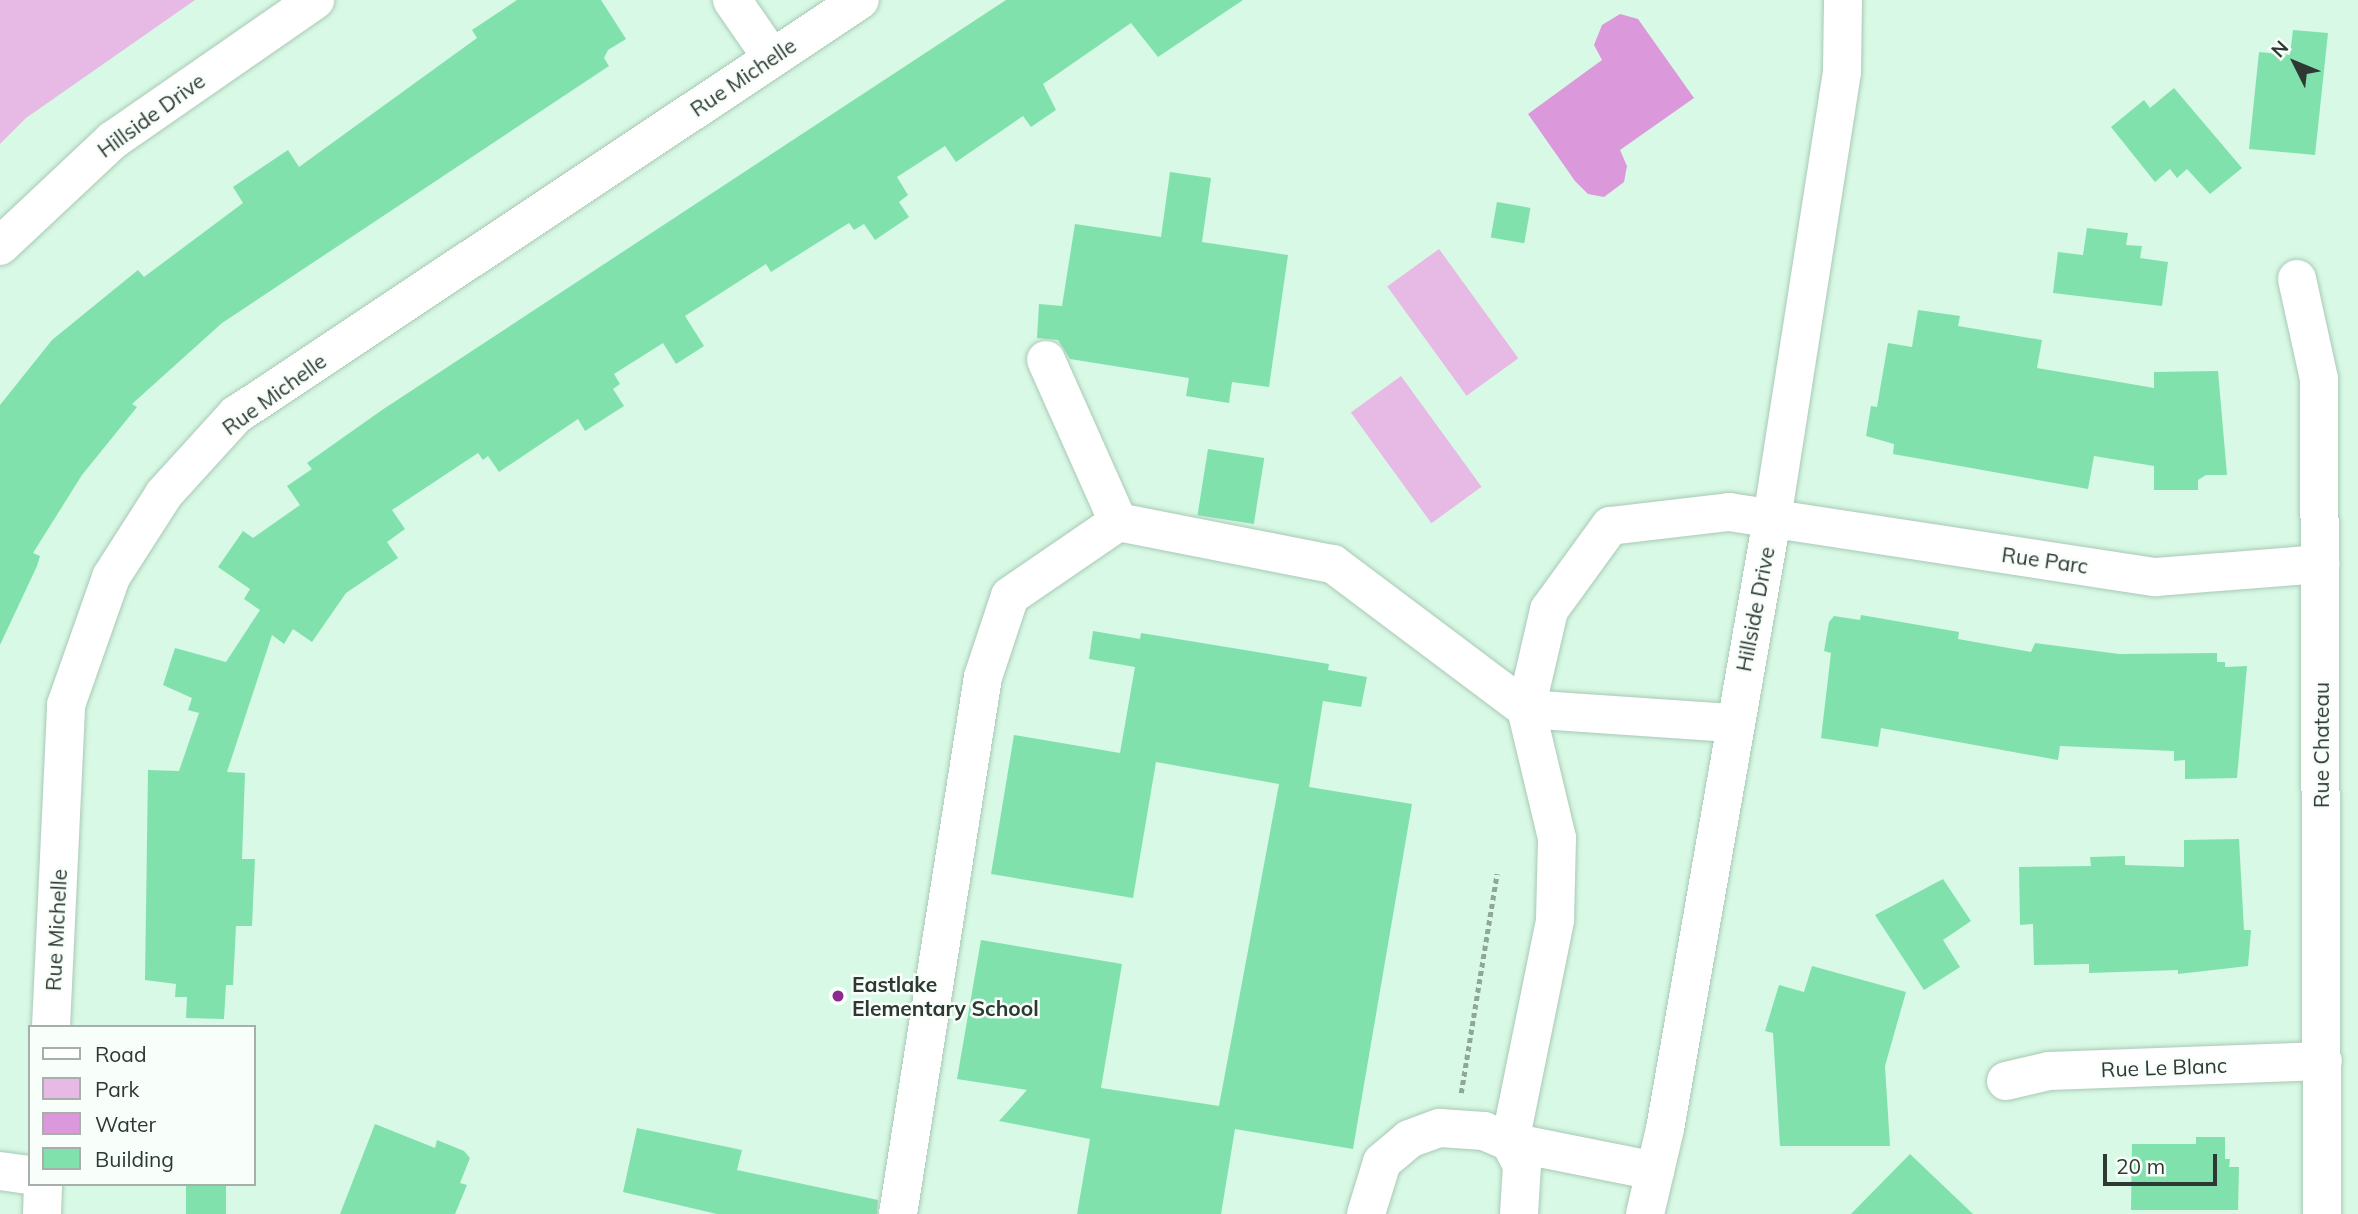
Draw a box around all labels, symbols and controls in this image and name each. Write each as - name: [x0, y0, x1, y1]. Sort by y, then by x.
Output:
- north arrow: [2260, 28, 2330, 98]
- street label: Rue Michelle: [685, 32, 801, 122]
- text: N: [2266, 35, 2293, 62]
- street label: Hillside Drive: [92, 68, 210, 162]
- street label: Rue Michelle: [217, 348, 331, 440]
- street label: Rue Parc: [2000, 541, 2090, 579]
- street label: Hillside Drive: [1731, 544, 1779, 674]
- street label: Rue Chateau: [2308, 682, 2334, 808]
- street label: Rue Michelle: [40, 868, 72, 992]
- place label: Eastlake Elementary School: [852, 971, 1039, 1021]
- marker: Eastlake Elementary School: [830, 988, 846, 1004]
- legend: [28, 1025, 256, 1186]
- text: Road: [95, 1041, 146, 1067]
- street label: Rue Le Blanc: [2100, 1052, 2228, 1082]
- text: Park: [95, 1076, 139, 1102]
- text: Water: [95, 1111, 156, 1137]
- scale bar: [2106, 1140, 2220, 1184]
- text: Building: [95, 1146, 174, 1172]
- text: 20 m: [2116, 1153, 2165, 1179]

